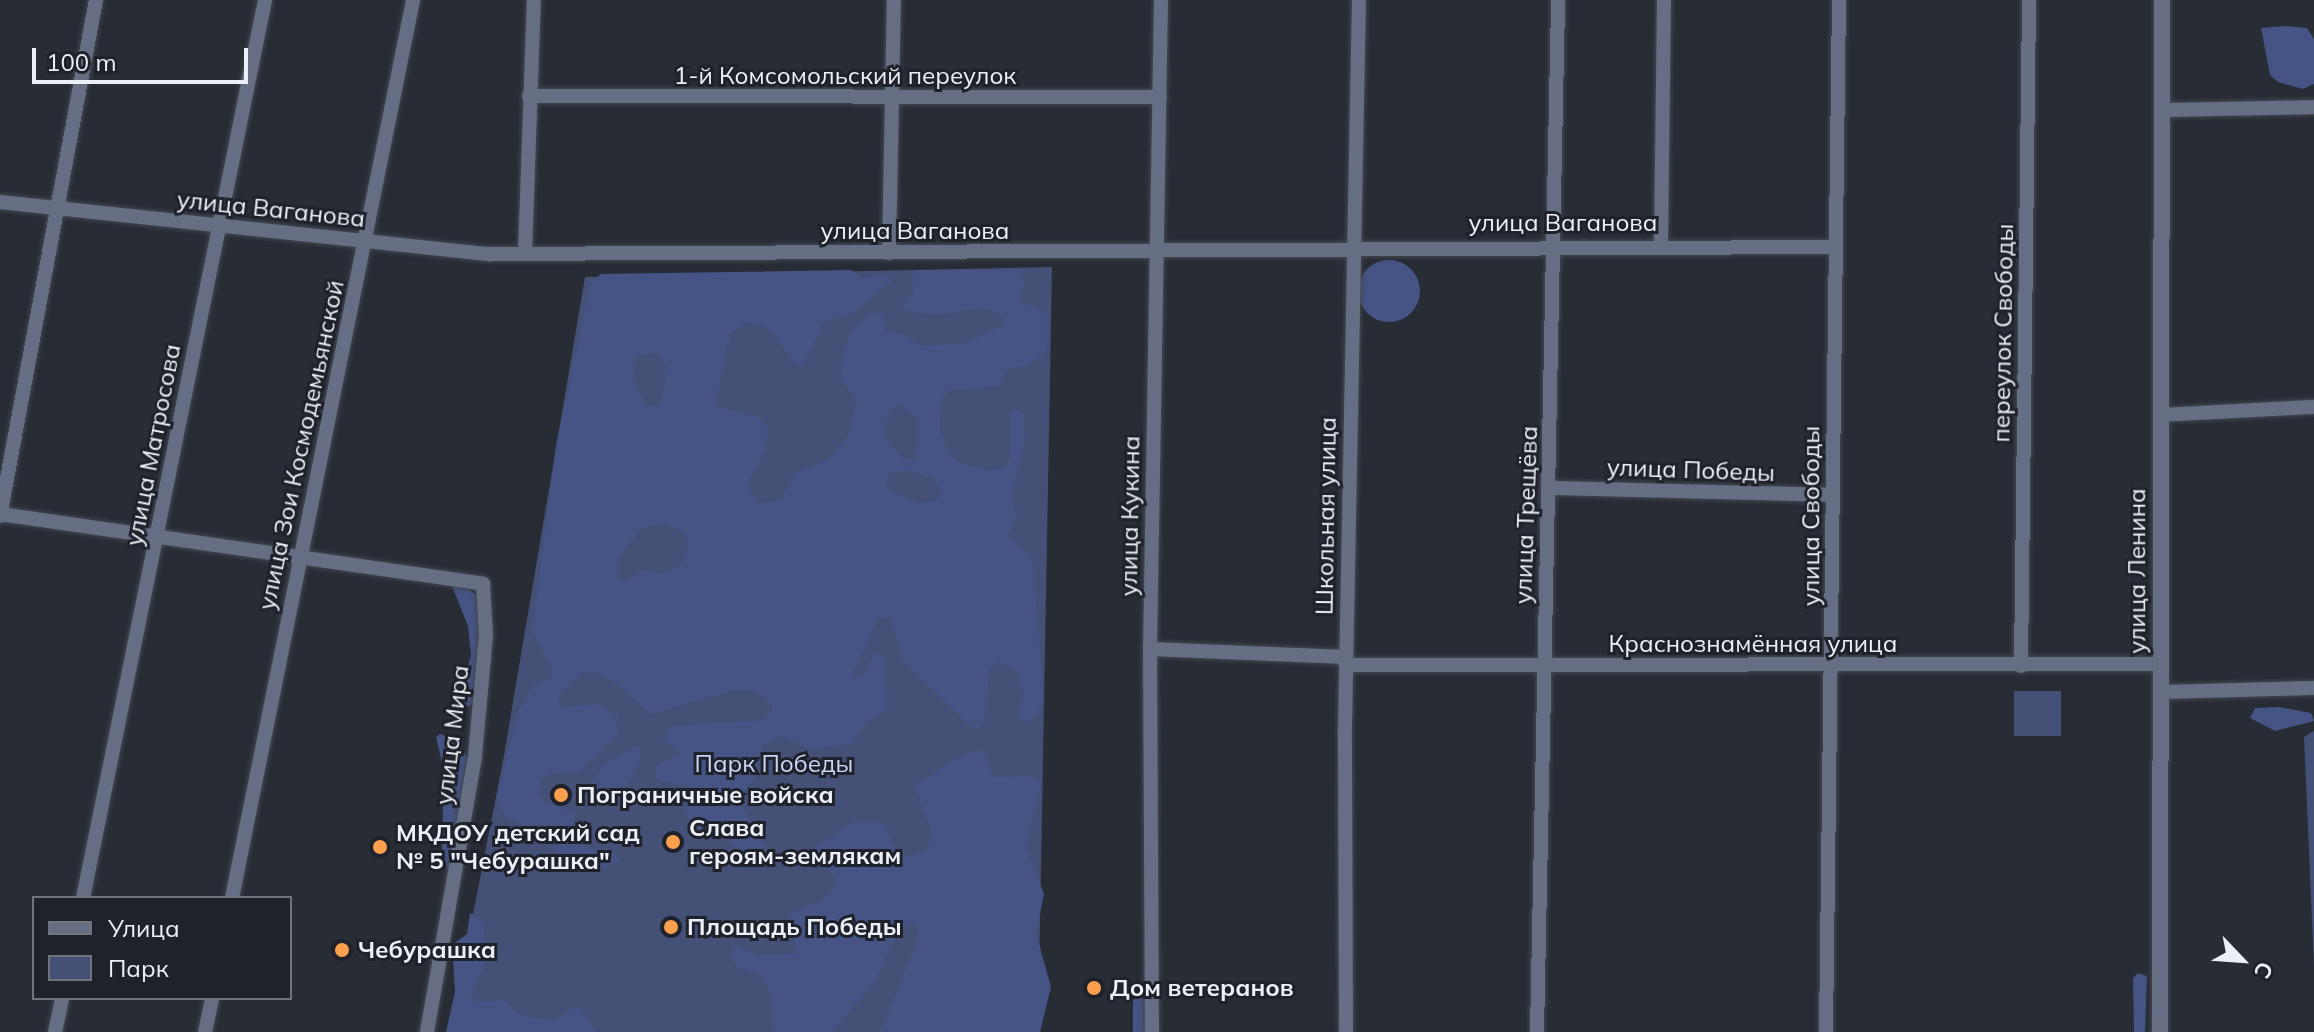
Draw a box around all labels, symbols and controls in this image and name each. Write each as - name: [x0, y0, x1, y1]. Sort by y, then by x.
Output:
- scale bar: [36, 32, 252, 82]
- text: 100 m: [46, 47, 117, 77]
- street label: 1-й Комсомольский переулок: [674, 62, 1016, 90]
- street label: улица Ваганова: [176, 185, 366, 233]
- street label: улица Ваганова: [1469, 209, 1657, 237]
- street label: улица Ваганова: [821, 217, 1009, 245]
- street label: переулок Свободы: [1987, 223, 2019, 443]
- street label: улица Зои Космодемьянской: [252, 277, 350, 613]
- street label: улица Матросова: [119, 342, 187, 548]
- street label: Школьная улица: [1310, 417, 1342, 615]
- street label: улица Трещёва: [1508, 425, 1544, 605]
- street label: улица Свободы: [1797, 426, 1825, 606]
- street label: улица Кукина: [1114, 435, 1146, 597]
- street label: улица Победы: [1606, 453, 1776, 487]
- street label: улица Ленина: [2123, 488, 2151, 654]
- street label: Краснознамённая улица: [1609, 630, 1897, 658]
- street label: улица Мира: [429, 664, 475, 806]
- park label: Парк Победы: [695, 750, 853, 778]
- place label: Пограничные войска: [577, 781, 834, 809]
- marker: Пограничные войска: [552, 786, 570, 804]
- place label: Слава героям-землякам: [689, 814, 901, 870]
- place label: МКДОУ детский сад № 5 "Чебурашка": [396, 819, 640, 875]
- marker: Слава героям-землякам: [664, 833, 682, 851]
- marker: МКДОУ детский сад № 5 "Чебурашка": [371, 838, 389, 856]
- legend: [32, 896, 292, 1000]
- text: Улица: [108, 913, 180, 943]
- place label: Площадь Победы: [687, 913, 902, 941]
- marker: Площадь Победы: [662, 918, 680, 936]
- north arrow: [2202, 920, 2282, 1000]
- place label: Чебурашка: [358, 936, 496, 964]
- marker: Чебурашка: [333, 941, 351, 959]
- text: Парк: [108, 953, 169, 983]
- text: С: [2248, 957, 2280, 983]
- place label: Дом ветеранов: [1110, 974, 1294, 1002]
- marker: Дом ветеранов: [1085, 979, 1103, 997]

